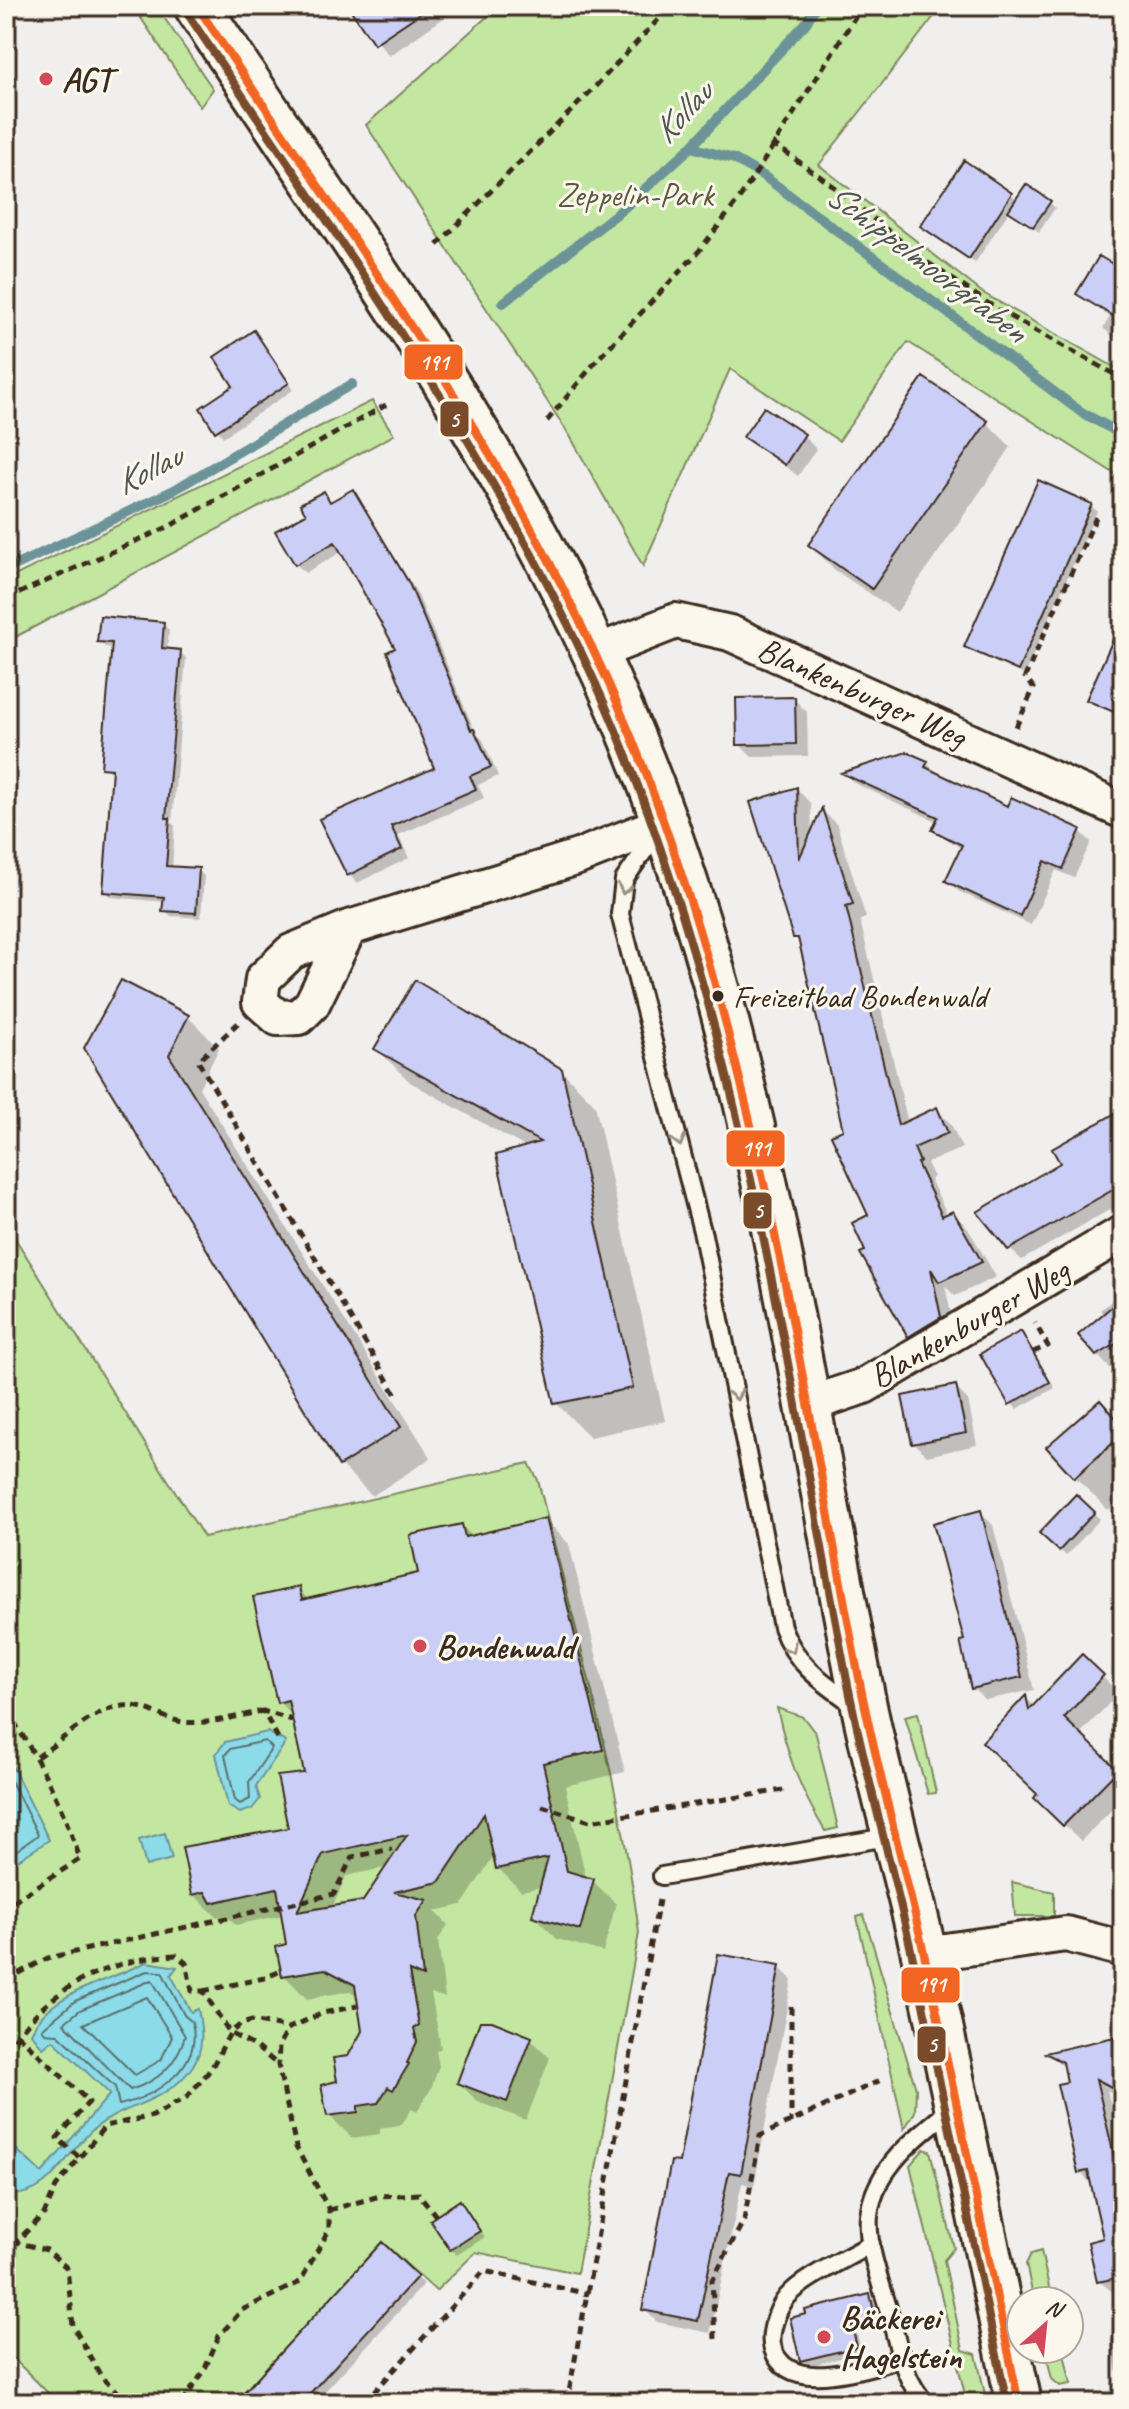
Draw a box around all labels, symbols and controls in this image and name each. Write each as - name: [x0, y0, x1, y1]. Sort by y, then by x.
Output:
- place label: AGT: [62, 58, 120, 101]
- water label: Kollau: [642, 68, 725, 153]
- marker: AGT: [37, 70, 55, 88]
- water label: Schippelmoorgraben: [817, 171, 1039, 354]
- park label: Zeppelin-Park: [557, 173, 716, 216]
- line badge: 191: [403, 343, 464, 381]
- text: 191: [419, 349, 451, 377]
- line badge: 5: [439, 400, 470, 438]
- text: 5: [449, 406, 461, 434]
- water label: Kollau: [107, 431, 193, 505]
- street label: Blankenburger Weg: [751, 627, 975, 758]
- one-way arrow: [616, 882, 633, 896]
- place label: Freizeitbad Bondenwald: [733, 976, 992, 1017]
- marker: Freizeitbad Bondenwald: [710, 988, 726, 1004]
- line badge: 191: [725, 1129, 786, 1168]
- one-way arrow: [670, 1133, 687, 1147]
- text: 191: [741, 1135, 773, 1163]
- line badge: 5: [742, 1191, 773, 1230]
- text: 5: [753, 1197, 765, 1225]
- street label: Blankenburger Weg: [861, 1248, 1078, 1397]
- one-way arrow: [726, 1388, 743, 1401]
- place label: Bondenwald: [436, 1625, 579, 1668]
- marker: Bondenwald: [411, 1637, 429, 1655]
- one-way arrow: [782, 1640, 797, 1654]
- line badge: 191: [900, 1966, 961, 2004]
- text: 191: [916, 1971, 948, 1999]
- line badge: 5: [916, 2025, 947, 2064]
- text: 5: [927, 2031, 939, 2059]
- north arrow: [1005, 2285, 1085, 2365]
- text: N: [1041, 2293, 1069, 2325]
- place label: Bäckerei Hagelstein: [840, 2296, 963, 2378]
- marker: Bäckerei Hagelstein: [815, 2328, 833, 2346]

